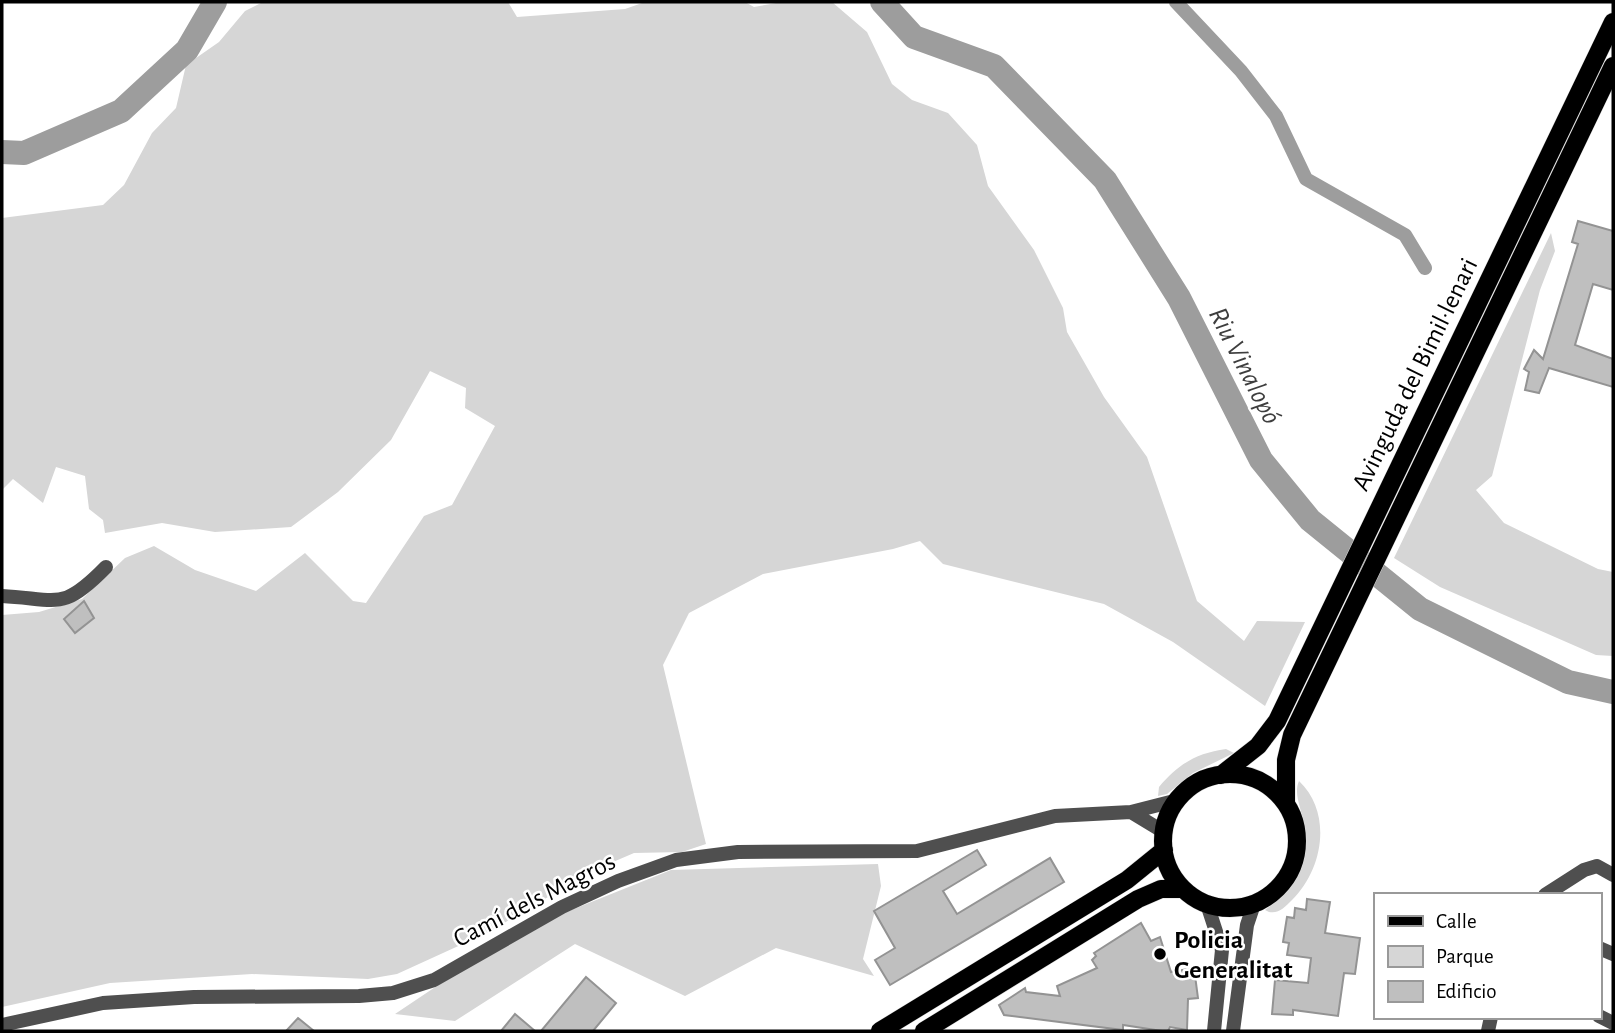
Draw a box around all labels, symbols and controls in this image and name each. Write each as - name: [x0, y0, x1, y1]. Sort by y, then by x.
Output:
- street label: Avinguda del Bimil·lenari: [1347, 254, 1482, 495]
- water label: Riu Vinalopó: [1203, 303, 1285, 429]
- street label: Camí dels Magros: [449, 848, 620, 952]
- legend: [1374, 893, 1601, 1019]
- text: Calle: [1436, 911, 1477, 932]
- place label: Policia Generalitat: [1174, 927, 1293, 983]
- marker: Policia Generalitat: [1152, 946, 1168, 962]
- text: Parque: [1436, 946, 1494, 967]
- text: Edificio: [1436, 981, 1497, 1002]

